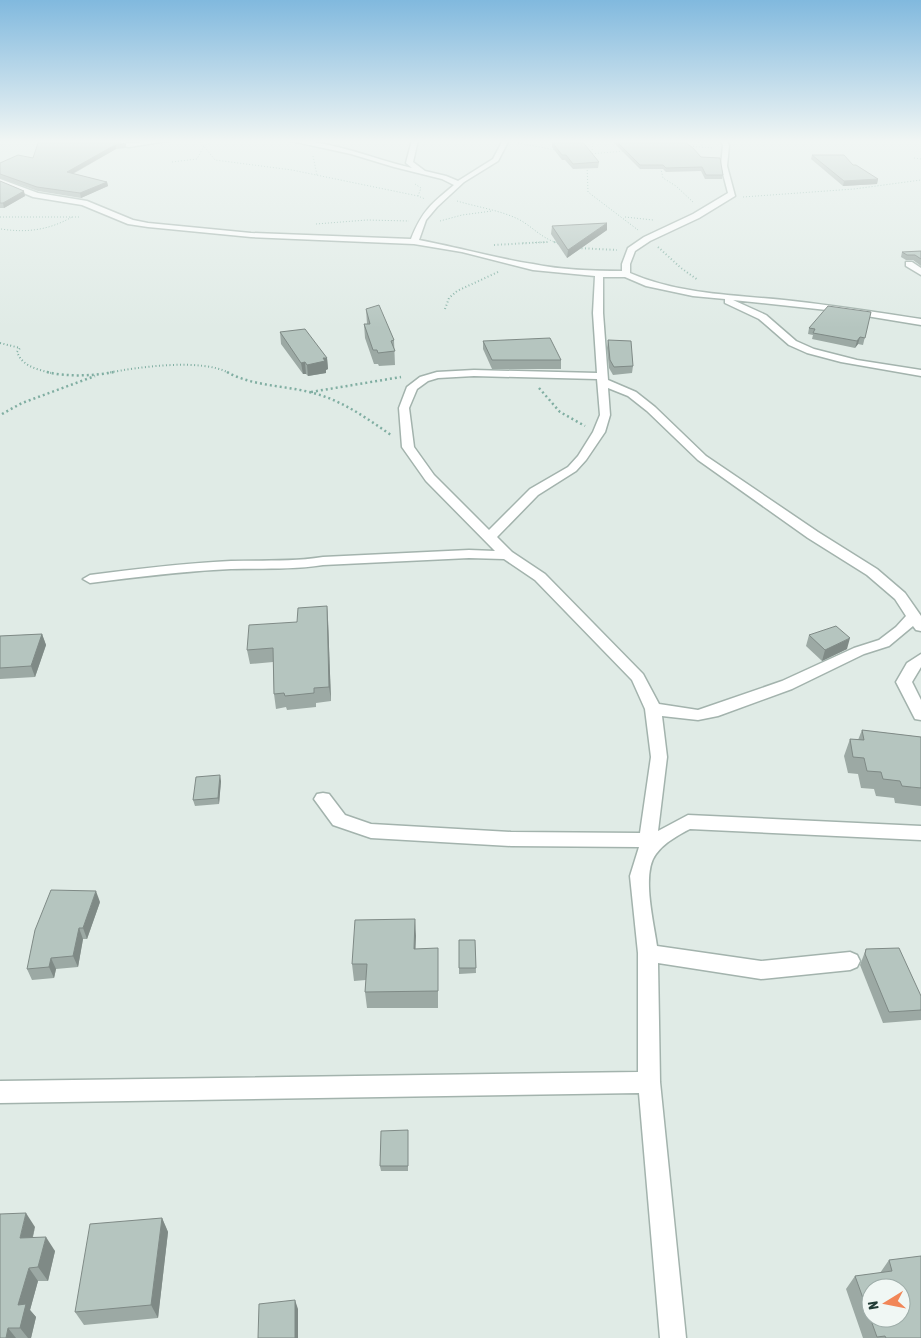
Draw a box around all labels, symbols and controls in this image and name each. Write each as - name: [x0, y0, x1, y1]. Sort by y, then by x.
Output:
- north arrow: [861, 1278, 911, 1328]
- text: N: [865, 1300, 882, 1311]

